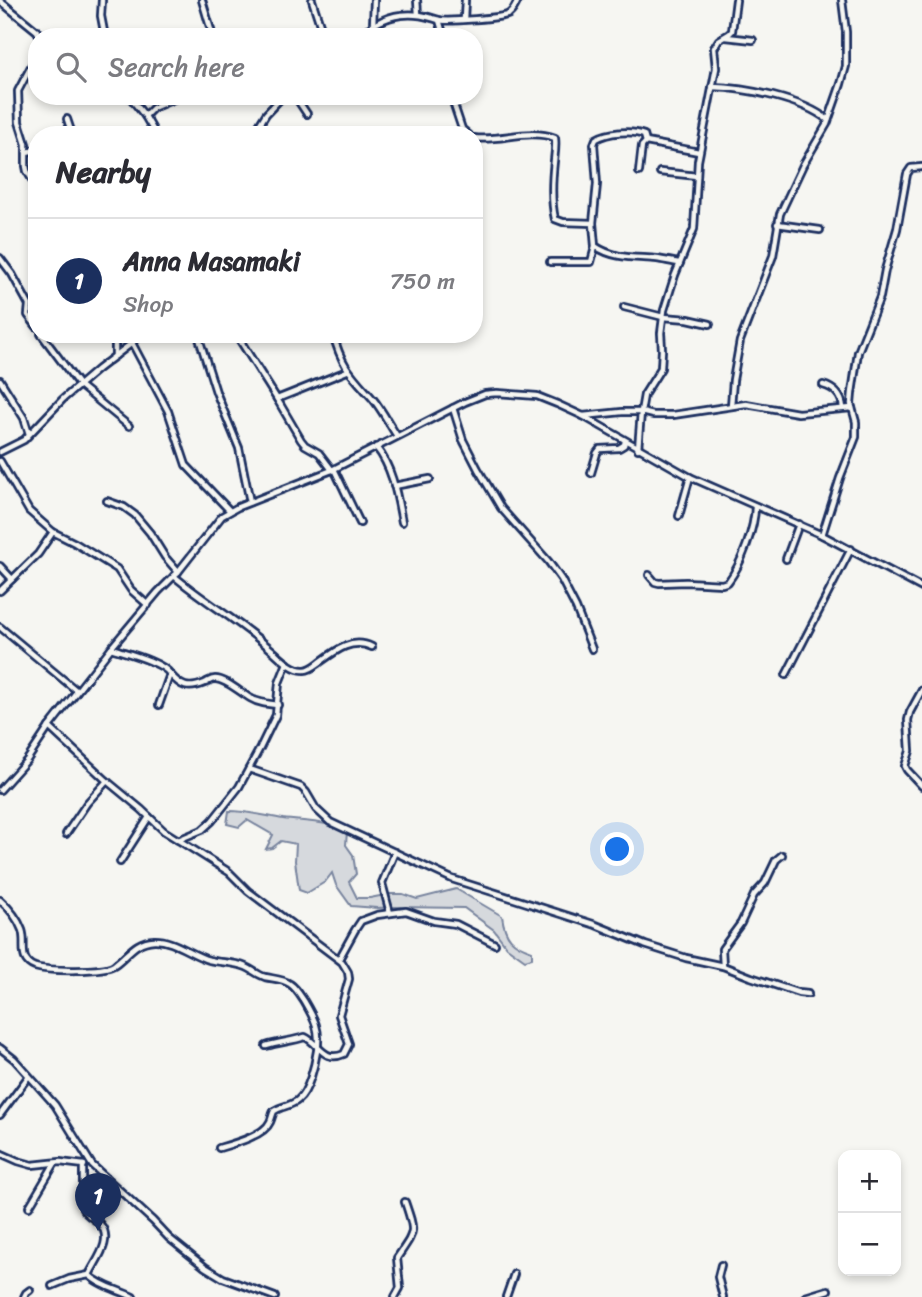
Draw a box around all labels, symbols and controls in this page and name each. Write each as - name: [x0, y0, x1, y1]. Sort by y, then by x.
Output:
- search box: [28, 28, 483, 105]
- text: Search here: [108, 44, 245, 90]
- icon: search: [52, 48, 90, 86]
- text: Nearby: [56, 145, 151, 199]
- text: Anna Masamaki: [123, 238, 300, 284]
- text: 1: [74, 261, 84, 302]
- text: 750 m: [390, 261, 455, 302]
- text: Shop: [123, 284, 173, 325]
- your location: [600, 832, 634, 866]
- map controls: [838, 1150, 901, 1276]
- button: +: [838, 1150, 901, 1213]
- pin: 1: [75, 1173, 121, 1231]
- button: −: [838, 1213, 901, 1276]

